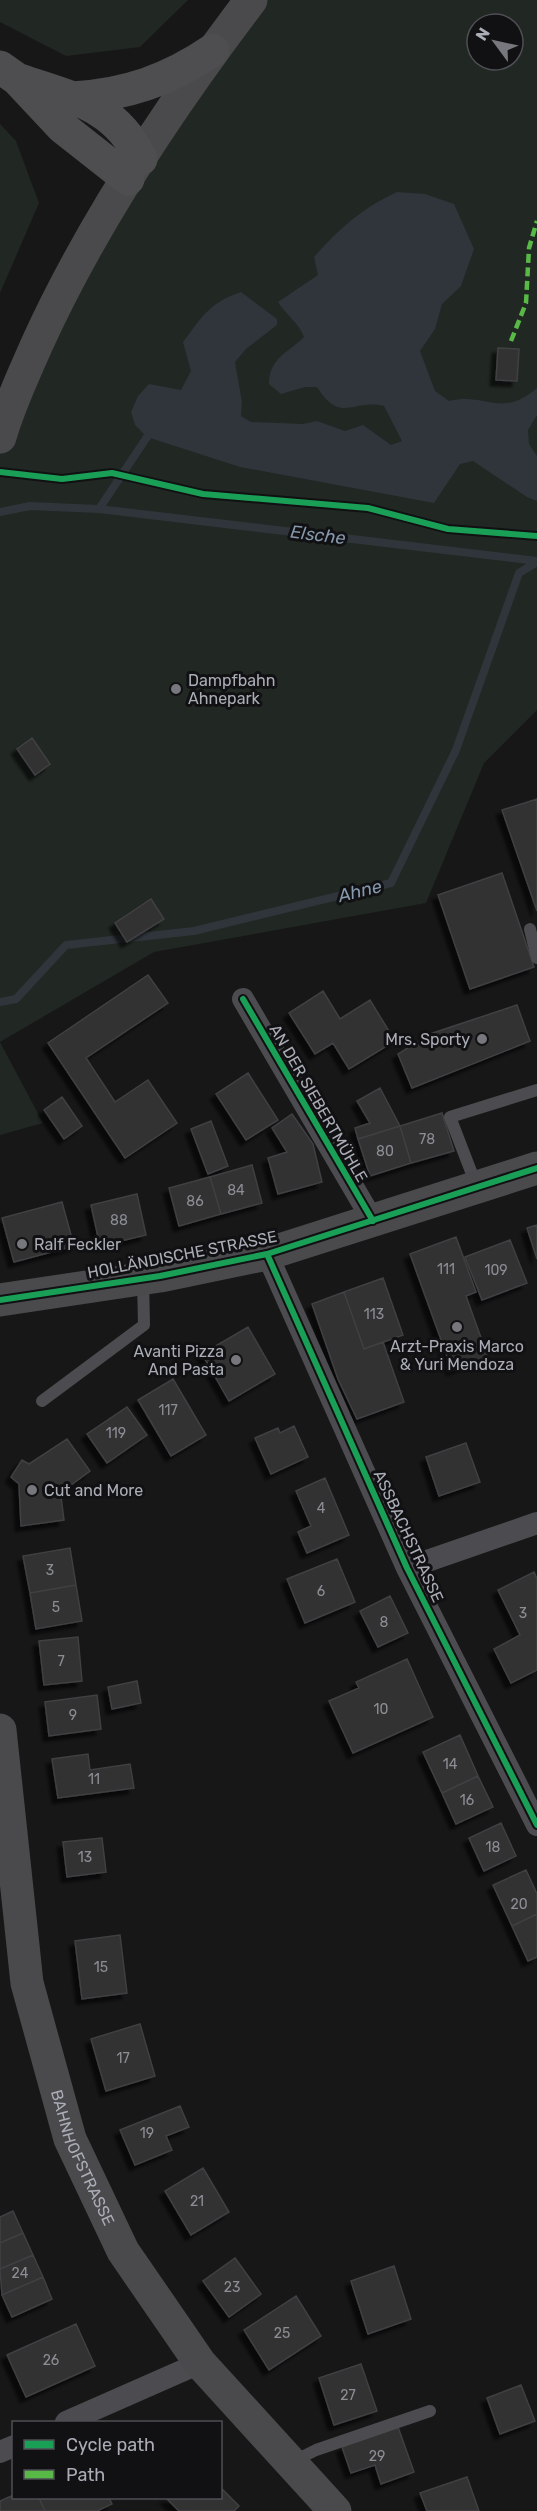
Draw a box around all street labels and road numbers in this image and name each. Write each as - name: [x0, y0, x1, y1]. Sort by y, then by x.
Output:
- street label: AN DER SIEBERTMÜHLE: [266, 1021, 372, 1185]
- street label: HOLLÄNDISCHE STRASSE: [86, 1227, 279, 1282]
- street label: ASSBACHSTRASSE: [370, 1467, 447, 1605]
- street label: BAHNHOFSTRASSE: [47, 2088, 118, 2229]

